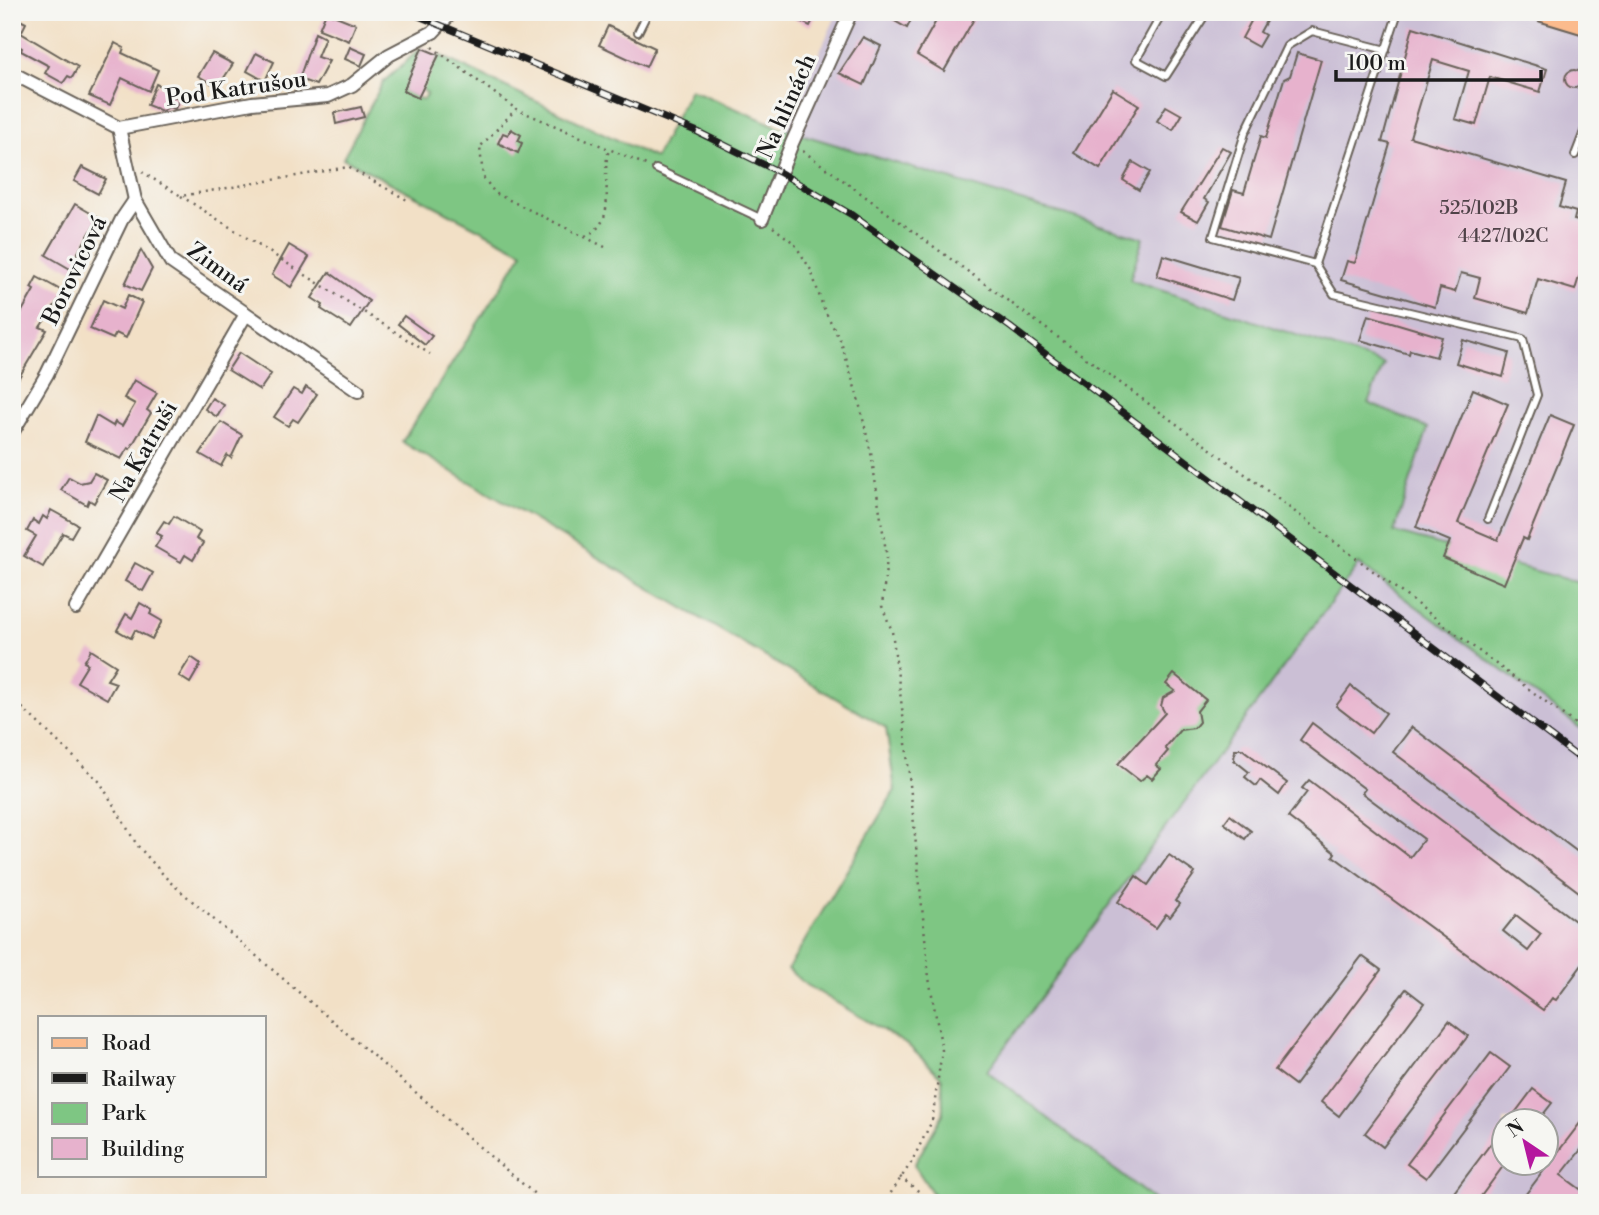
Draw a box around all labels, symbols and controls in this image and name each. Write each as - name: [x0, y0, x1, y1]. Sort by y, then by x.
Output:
- scale bar: [1336, 38, 1541, 82]
- street label: Na hlinách: [751, 49, 823, 163]
- text: 100 m: [1347, 51, 1406, 77]
- street label: Pod Katrušou: [164, 65, 308, 113]
- house number: 525/102B: [1439, 196, 1519, 220]
- street label: Borovicová: [36, 211, 113, 330]
- house number: 4427/102C: [1458, 224, 1548, 248]
- street label: Zimná: [182, 236, 253, 299]
- street label: Na Katruši: [104, 396, 184, 507]
- legend: [38, 1016, 266, 1176]
- text: Road: [102, 1031, 151, 1057]
- text: Railway: [102, 1067, 177, 1093]
- text: Park: [102, 1101, 147, 1127]
- north arrow: [1490, 1106, 1560, 1176]
- text: N: [1503, 1115, 1529, 1143]
- text: Building: [101, 1137, 184, 1163]

